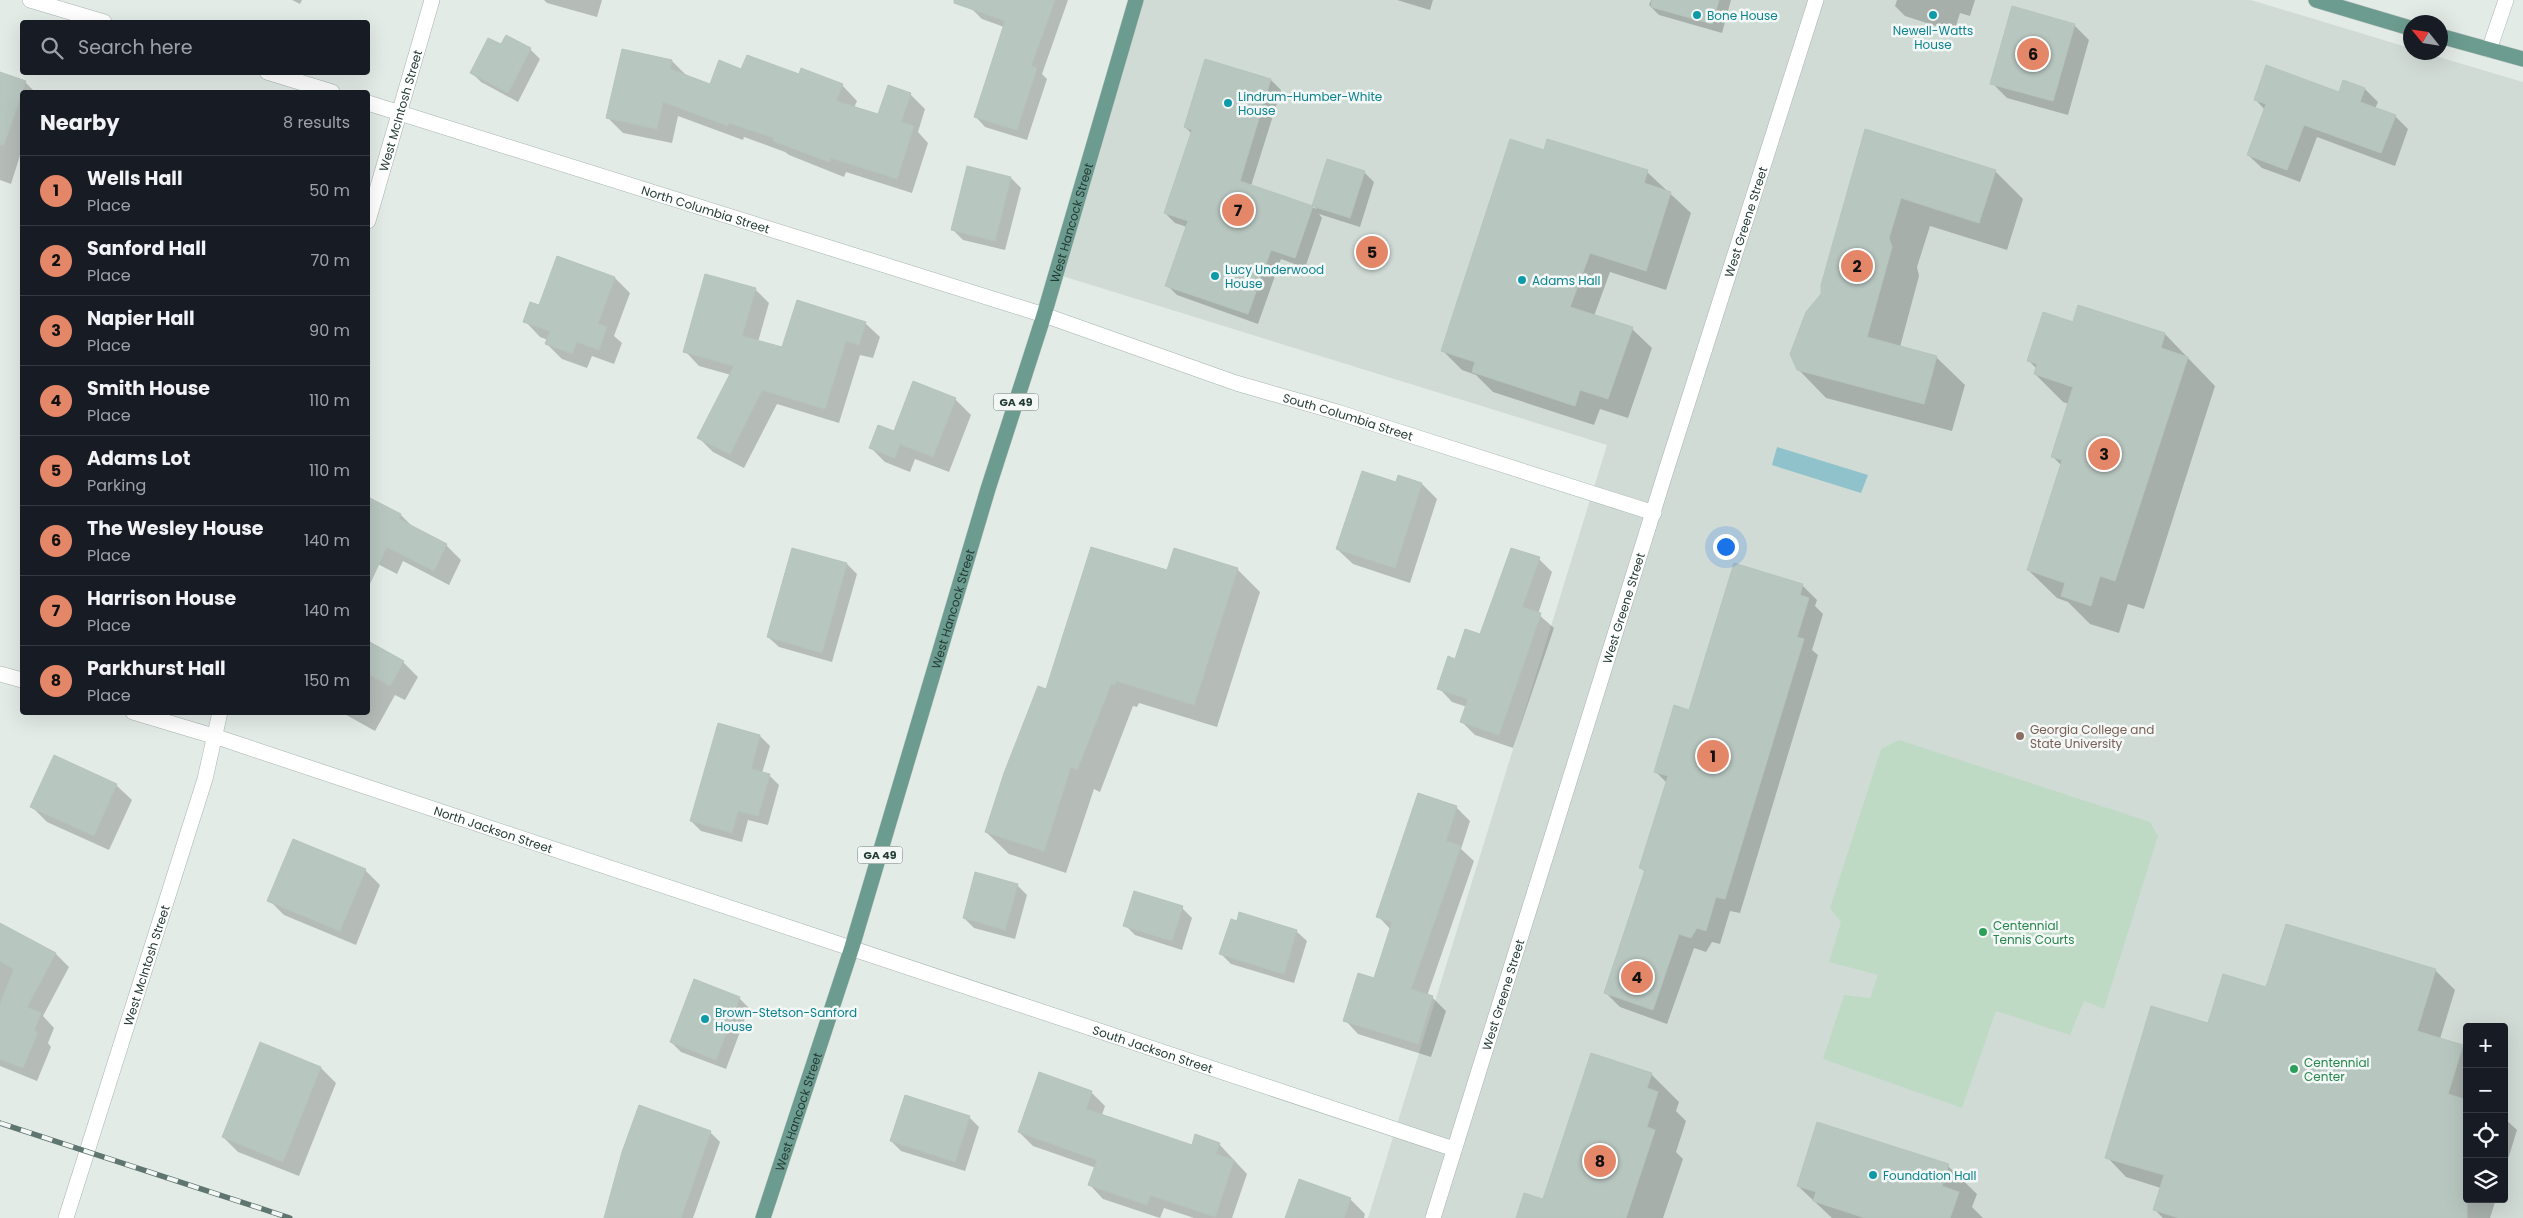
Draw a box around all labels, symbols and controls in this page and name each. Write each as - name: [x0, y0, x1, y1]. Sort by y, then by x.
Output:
- place label: Bone House: [1707, 7, 1778, 24]
- marker: Bone House: [1691, 9, 1703, 21]
- marker: Newell-Watts House: [1927, 9, 1939, 21]
- north arrow: [2403, 15, 2448, 60]
- search box: [20, 20, 370, 75]
- place label: Newell-Watts House: [1893, 22, 1973, 53]
- icon: search: [38, 34, 66, 62]
- text: Search here: [78, 34, 192, 61]
- pin: 6: [2017, 35, 2049, 73]
- street label: West McIntosh Street: [374, 48, 426, 173]
- place label: Lindrum-Humber-White House: [1238, 88, 1382, 119]
- marker: Lindrum-Humber-White House: [1222, 97, 1234, 109]
- text: Nearby: [40, 108, 120, 137]
- text: 8 results: [283, 111, 350, 134]
- street label: West Hancock Street: [1045, 161, 1097, 285]
- street label: West Greene Street: [1720, 164, 1771, 279]
- text: Wells Hall: [87, 165, 183, 192]
- text: 1: [53, 179, 59, 202]
- text: 50 m: [309, 179, 350, 202]
- street label: North Columbia Street: [640, 181, 772, 237]
- pin: 7: [1222, 191, 1254, 229]
- text: Place: [87, 194, 131, 217]
- pin: 5: [1356, 233, 1388, 271]
- text: Sanford Hall: [87, 235, 206, 262]
- pin: 2: [1841, 247, 1873, 285]
- text: 2: [51, 249, 61, 272]
- text: 70 m: [310, 249, 350, 272]
- place label: Lucy Underwood House: [1225, 261, 1324, 292]
- text: Place: [87, 264, 131, 287]
- marker: Lucy Underwood House: [1209, 270, 1221, 282]
- place label: Adams Hall: [1532, 272, 1601, 289]
- marker: Adams Hall: [1516, 274, 1528, 286]
- text: Napier Hall: [87, 305, 195, 332]
- text: 3: [51, 319, 61, 342]
- text: 90 m: [309, 319, 350, 342]
- text: Place: [87, 334, 131, 357]
- text: Smith House: [87, 375, 210, 402]
- street label: South Columbia Street: [1281, 388, 1415, 444]
- text: 4: [51, 389, 61, 412]
- text: 110 m: [309, 389, 350, 412]
- road number: GA 49: [994, 394, 1038, 411]
- text: Place: [87, 404, 131, 427]
- pin: 3: [2088, 435, 2120, 473]
- text: Adams Lot: [87, 445, 190, 472]
- text: 5: [51, 459, 61, 482]
- text: 110 m: [309, 459, 350, 482]
- text: Parking: [87, 474, 146, 497]
- text: The Wesley House: [87, 515, 264, 542]
- text: 6: [51, 529, 61, 552]
- text: 140 m: [304, 529, 350, 552]
- your location: [1713, 534, 1739, 560]
- text: Place: [87, 544, 131, 567]
- street label: West Hancock Street: [927, 547, 978, 671]
- street label: West Greene Street: [1598, 550, 1648, 666]
- text: Harrison House: [87, 585, 236, 612]
- text: 7: [52, 599, 60, 622]
- text: 140 m: [304, 599, 350, 622]
- text: Place: [87, 614, 131, 637]
- text: Parkhurst Hall: [87, 655, 226, 682]
- text: 8: [51, 669, 61, 692]
- text: 150 m: [304, 669, 350, 692]
- text: Place: [87, 684, 131, 707]
- place label: Georgia College and State University: [2030, 721, 2154, 752]
- marker: Georgia College and State University: [2014, 730, 2026, 742]
- pin: 1: [1697, 737, 1729, 775]
- street label: North Jackson Street: [432, 801, 555, 857]
- road number: GA 49: [858, 846, 902, 864]
- street label: West McIntosh Street: [119, 903, 173, 1028]
- place label: Centennial Tennis Courts: [1993, 917, 2074, 948]
- marker: Centennial Tennis Courts: [1977, 926, 1989, 938]
- street label: West Greene Street: [1477, 937, 1528, 1052]
- pin: 4: [1621, 958, 1653, 996]
- place label: Brown-Stetson-Sanford House: [715, 1004, 857, 1035]
- marker: Brown-Stetson-Sanford House: [699, 1013, 711, 1025]
- street label: South Jackson Street: [1090, 1021, 1215, 1077]
- map controls: [2463, 1023, 2508, 1203]
- button: +: [2463, 1023, 2508, 1068]
- street label: West Hancock Street: [771, 1050, 825, 1173]
- place label: Centennial Center: [2304, 1054, 2370, 1085]
- marker: Centennial Center: [2288, 1063, 2300, 1075]
- button: −: [2463, 1068, 2508, 1113]
- button: locate: [2463, 1113, 2508, 1158]
- pin: 8: [1584, 1142, 1616, 1180]
- button: layers: [2463, 1158, 2508, 1203]
- place label: Foundation Hall: [1883, 1167, 1977, 1184]
- marker: Foundation Hall: [1867, 1169, 1879, 1181]

